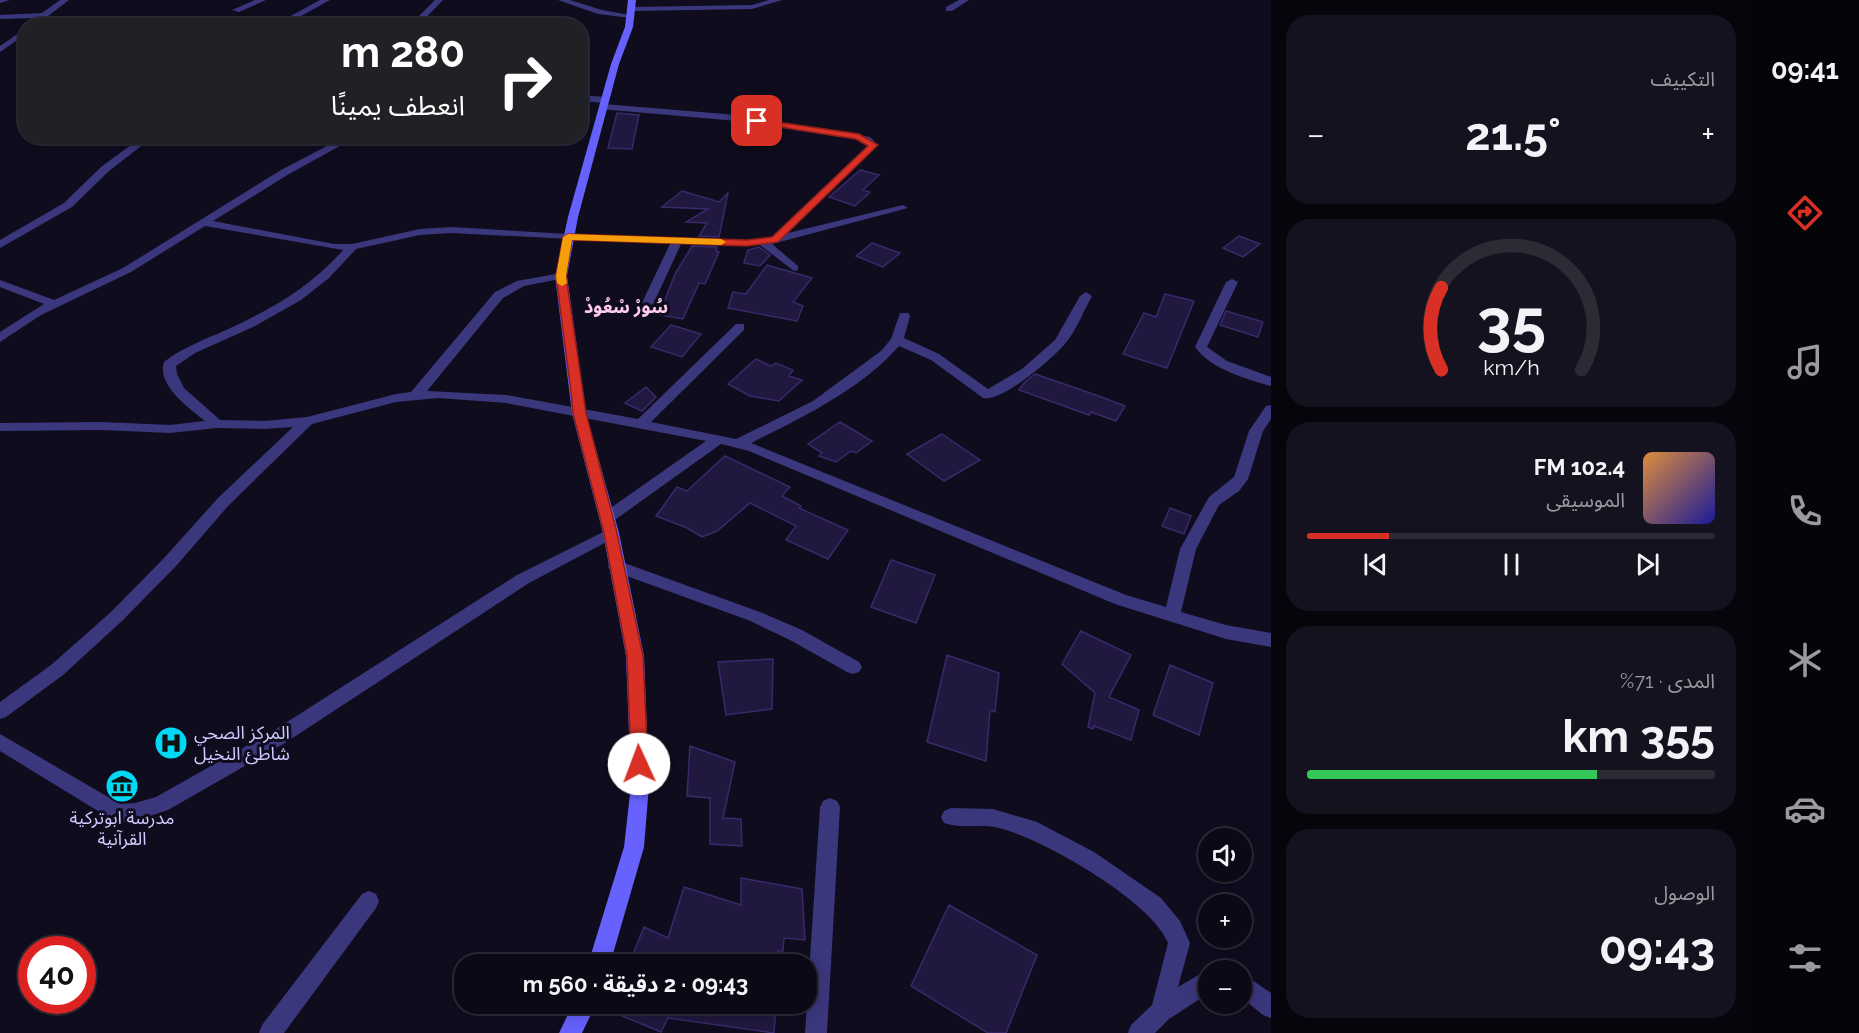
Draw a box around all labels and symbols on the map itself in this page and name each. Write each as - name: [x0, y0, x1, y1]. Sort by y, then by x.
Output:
- pin: [731, 95, 782, 146]
- district label: سُورْ سْعُودْ: [584, 296, 668, 318]
- place label: المركز الصحي شاطئ النخيل: [194, 722, 290, 765]
- hospital icon: المركز الصحي شاطئ النخيل: [153, 725, 189, 761]
- position arrow: [607, 732, 671, 796]
- museum icon: مدرسة ابوتركية القرآنية: [104, 768, 140, 804]
- place label: مدرسة ابوتركية القرآنية: [70, 807, 174, 850]
- speed limit sign: 40: [18, 936, 96, 1014]

